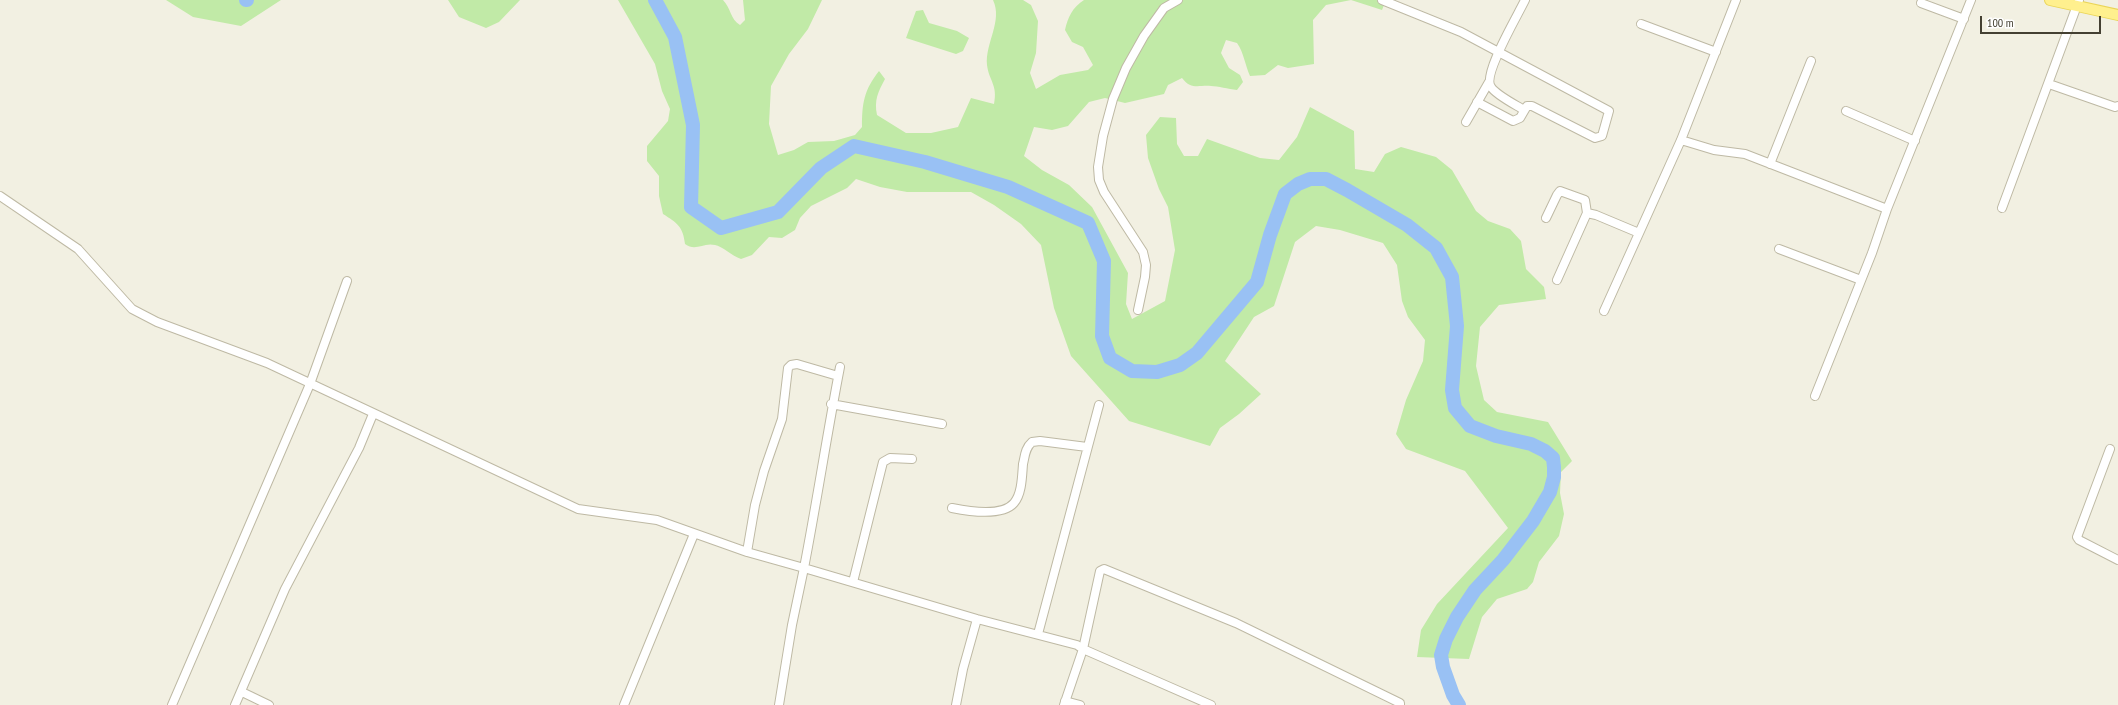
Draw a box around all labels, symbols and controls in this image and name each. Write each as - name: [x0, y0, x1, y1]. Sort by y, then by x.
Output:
- scale bar: [1982, 8, 2103, 34]
- text: 100 m: [1987, 15, 2014, 30]

